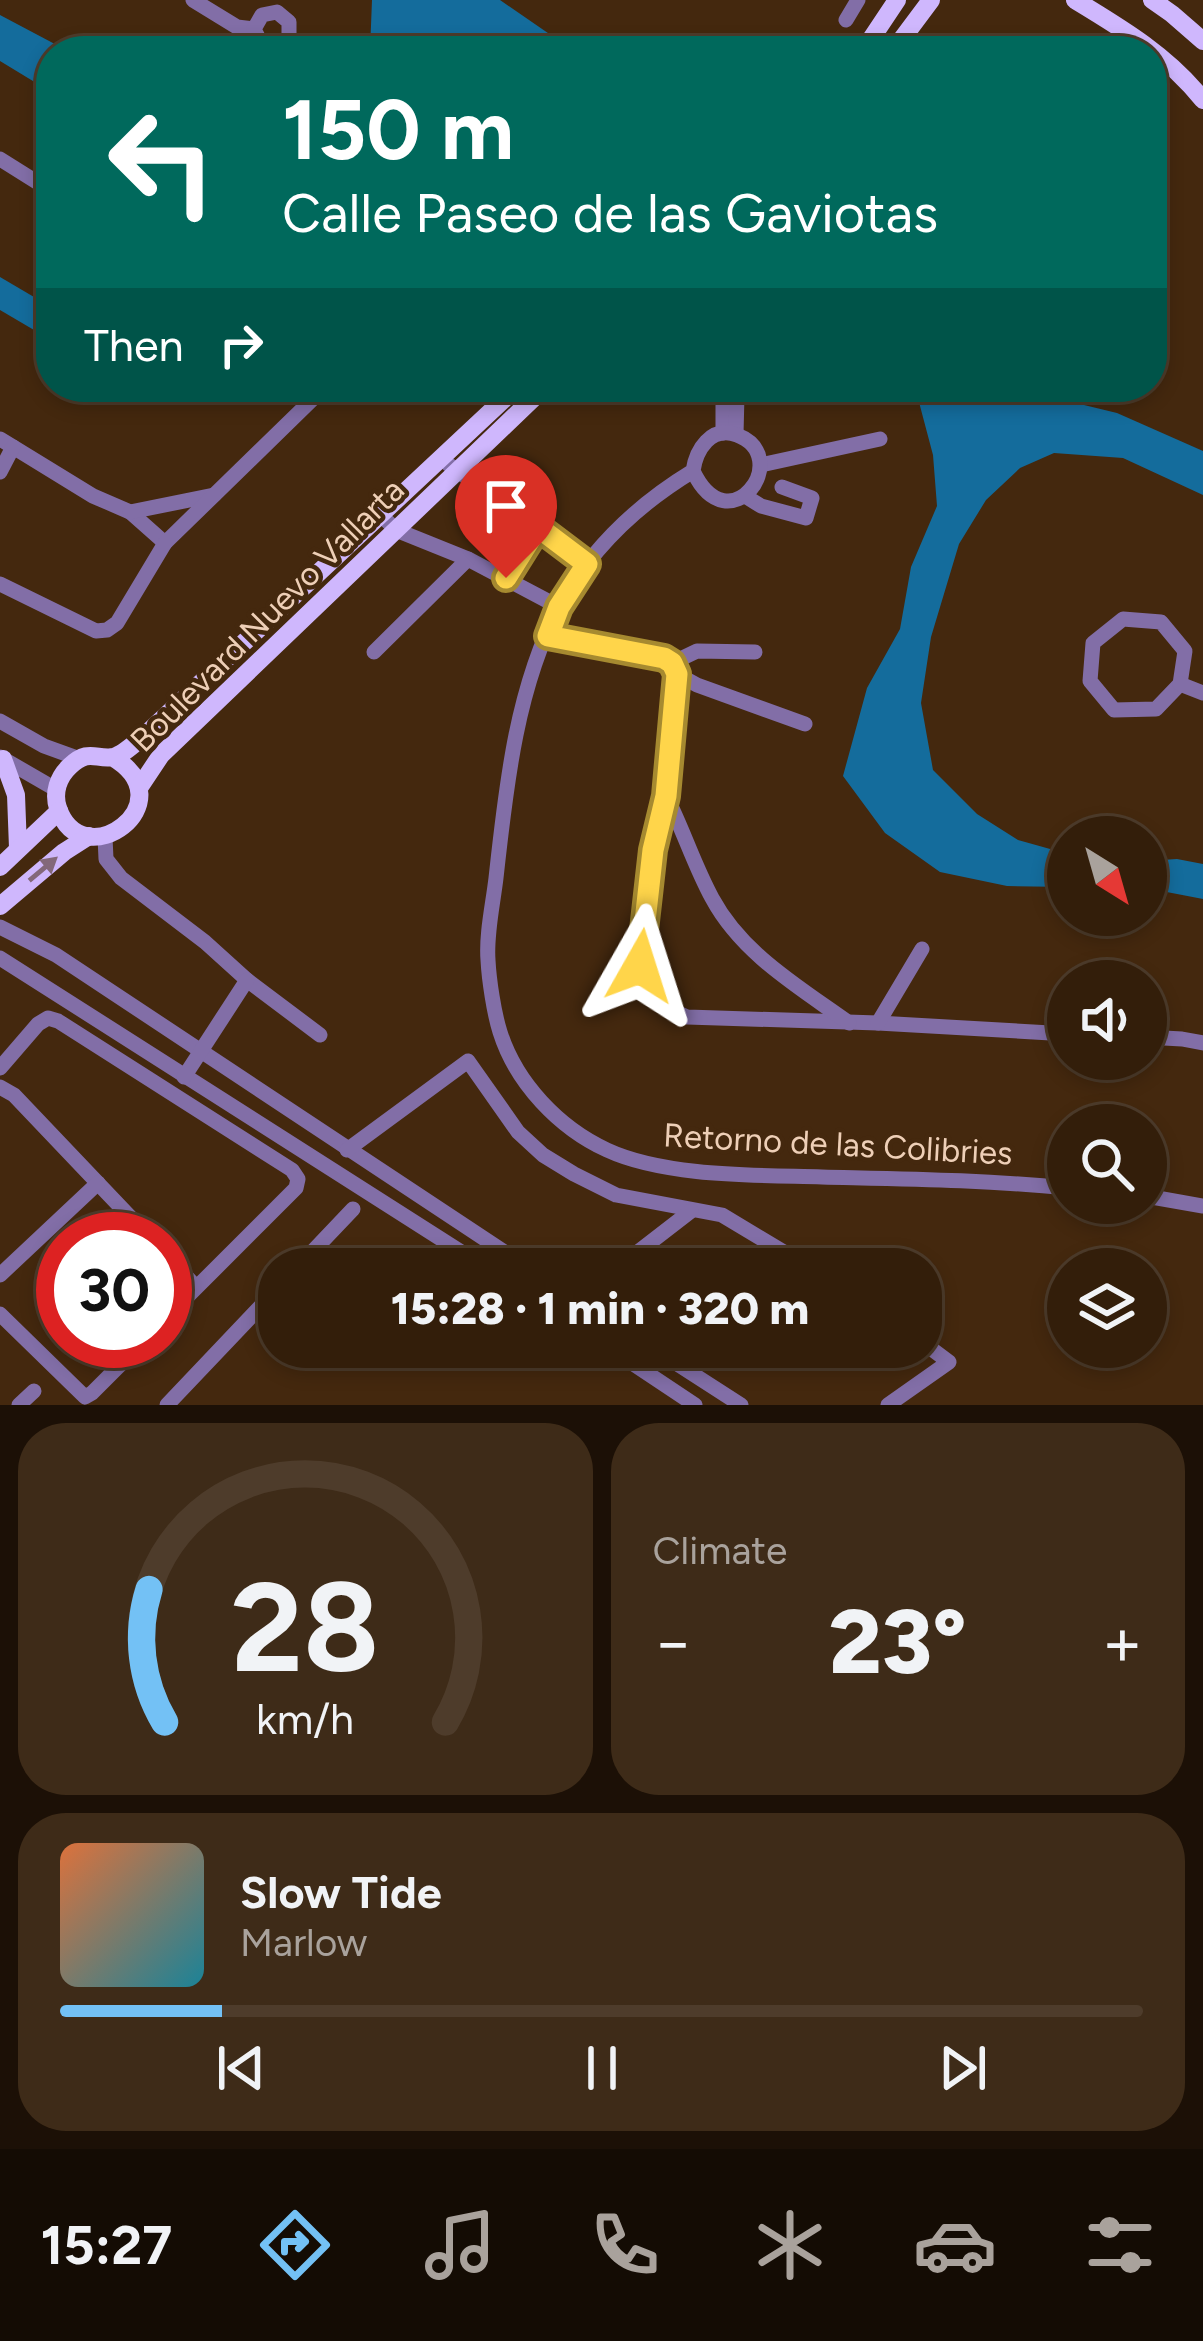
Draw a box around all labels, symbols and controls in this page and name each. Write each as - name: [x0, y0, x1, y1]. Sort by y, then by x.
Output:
- text: 150 m: [282, 79, 514, 180]
- icon: left: [84, 84, 240, 240]
- text: Calle Paseo de las Gaviotas: [282, 181, 938, 246]
- icon: right: [208, 312, 274, 378]
- text: Then: [84, 318, 184, 372]
- pin: [455, 455, 557, 578]
- street label: Boulevard Nuevo Vallarta: [122, 470, 412, 760]
- icon: arrive: [473, 473, 539, 539]
- north arrow: [1047, 816, 1167, 936]
- map controls: [1047, 816, 1167, 1368]
- one-way arrow: [28, 857, 58, 883]
- position arrow: [577, 903, 703, 1029]
- button: sound: [1047, 960, 1167, 1080]
- button: search: [1047, 1104, 1167, 1224]
- street label: Retorno de las Colibries: [662, 1115, 1014, 1173]
- speed limit sign: 30: [36, 1212, 192, 1368]
- button: layers: [1047, 1248, 1167, 1368]
- text: 15:28 · 1 min · 320 m: [391, 1281, 809, 1335]
- text: Climate: [653, 1527, 787, 1574]
- text: 28: [231, 1552, 380, 1702]
- text: 23°: [829, 1587, 967, 1696]
- text: −: [653, 1602, 694, 1682]
- text: +: [1102, 1602, 1143, 1682]
- text: km/h: [256, 1693, 354, 1745]
- text: Slow Tide: [240, 1865, 442, 1919]
- text: Marlow: [240, 1919, 367, 1966]
- icon: previous: [208, 2035, 274, 2101]
- icon: pause: [569, 2035, 635, 2101]
- icon: next: [930, 2035, 996, 2101]
- icon: directions: [253, 2203, 337, 2287]
- icon: music: [418, 2203, 502, 2287]
- icon: phone: [583, 2203, 667, 2287]
- icon: climate: [748, 2203, 832, 2287]
- icon: car: [913, 2203, 997, 2287]
- icon: filters: [1078, 2203, 1162, 2287]
- text: 15:27: [41, 2213, 172, 2278]

